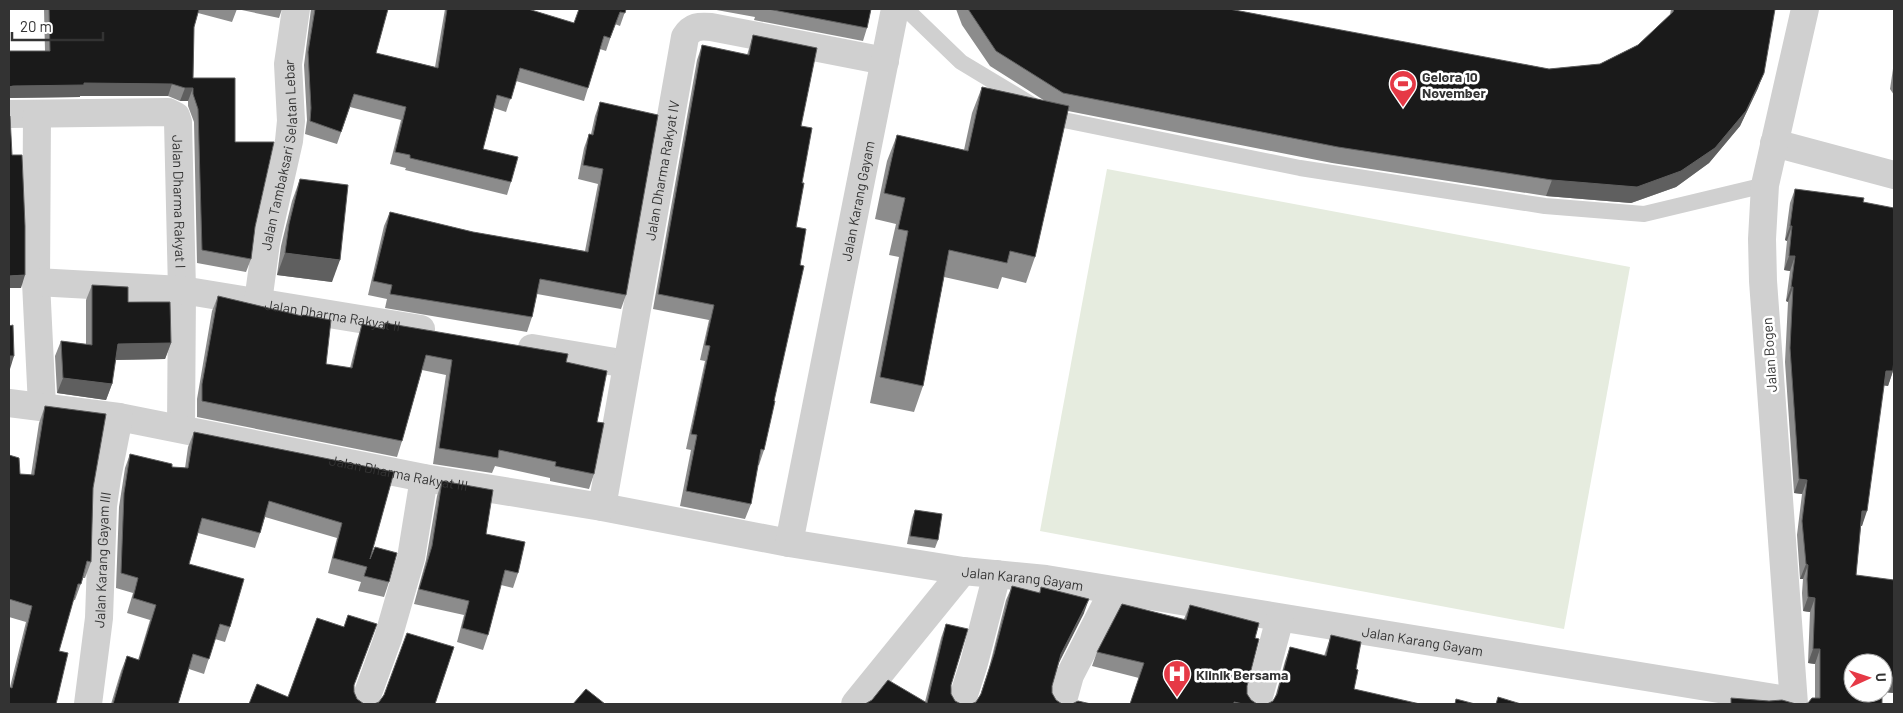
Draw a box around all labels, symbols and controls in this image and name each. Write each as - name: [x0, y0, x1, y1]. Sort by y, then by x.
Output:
- scale bar: [12, 10, 104, 42]
- text: 20 m: [20, 17, 52, 35]
- street label: Jalan Tambaksari Selatan Lebar: [257, 58, 300, 251]
- place label: Gelora 10 November: [1422, 68, 1486, 101]
- sports icon: Gelora 10 November: [1388, 69, 1418, 108]
- street label: Jalan Dharma Rakyat IV: [641, 99, 682, 242]
- street label: Jalan Dharma Rakyat I: [170, 135, 190, 269]
- street label: Jalan Karang Gayam: [837, 139, 877, 262]
- street label: Jalan Dharma Rakyat II: [264, 295, 402, 334]
- street label: Jalan Bogen: [1758, 317, 1780, 393]
- street label: Jalan Dharma Rakyat III: [328, 451, 469, 494]
- street label: Jalan Karang Gayam III: [89, 491, 113, 629]
- street label: Jalan Karang Gayam: [961, 562, 1085, 593]
- street label: Jalan Karang Gayam: [1361, 622, 1484, 659]
- north arrow: [1843, 653, 1893, 703]
- hospital icon: Klinik Bersama: [1162, 659, 1192, 698]
- place label: Klinik Bersama: [1196, 666, 1288, 683]
- text: U: [1873, 672, 1890, 682]

